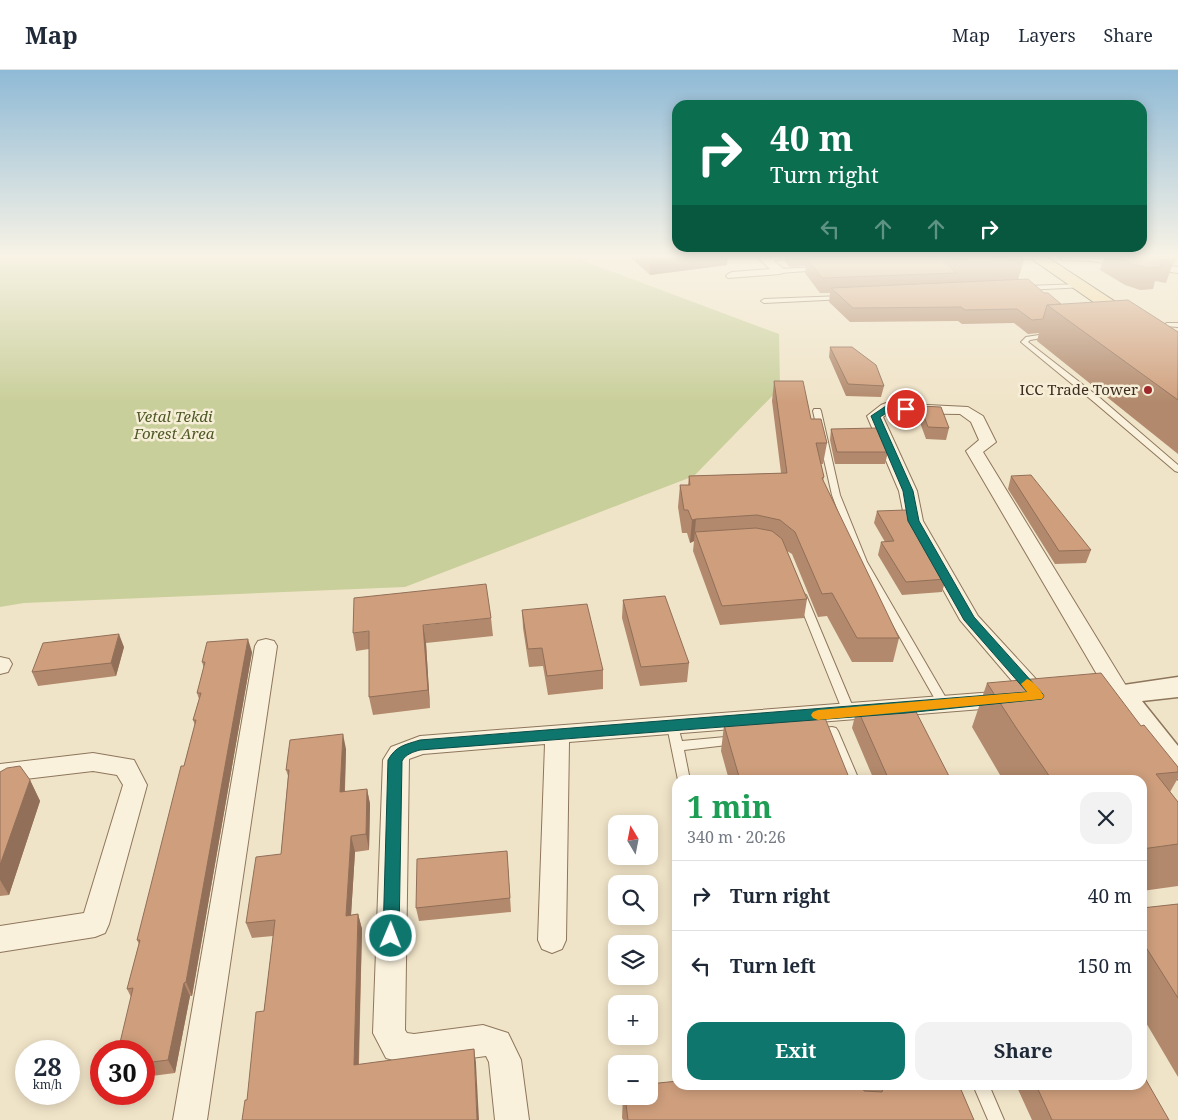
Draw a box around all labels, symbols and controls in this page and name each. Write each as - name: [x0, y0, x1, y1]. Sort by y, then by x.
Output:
- text: Map: [25, 18, 78, 51]
- text: Map: [952, 23, 990, 47]
- text: Layers: [1018, 23, 1076, 47]
- text: Share: [1104, 23, 1153, 47]
- text: 40 m: [770, 114, 853, 161]
- icon: right: [687, 120, 752, 185]
- text: Turn right: [770, 159, 879, 189]
- icon: left: [816, 215, 844, 243]
- icon: ahead: [869, 215, 897, 243]
- icon: ahead: [922, 215, 950, 243]
- icon: right: [975, 215, 1003, 243]
- place label: ICC Trade Tower: [1020, 379, 1138, 399]
- marker: ICC Trade Tower: [1142, 384, 1154, 396]
- pin: [885, 388, 927, 430]
- icon: arrive: [892, 395, 920, 423]
- park label: Vetal Tekdi Forest Area: [133, 406, 215, 443]
- text: 1 min: [687, 786, 772, 827]
- button: close: [1080, 792, 1132, 844]
- north arrow: [608, 815, 658, 865]
- map controls: [608, 815, 658, 1105]
- text: 340 m · 20:26: [687, 826, 786, 848]
- button: search: [608, 875, 658, 925]
- icon: right: [687, 882, 715, 910]
- text: Turn right: [730, 883, 830, 909]
- text: 40 m: [1088, 883, 1132, 909]
- position arrow: [364, 909, 416, 961]
- button: layers: [608, 935, 658, 985]
- icon: left: [687, 952, 715, 980]
- text: Turn left: [730, 953, 816, 979]
- text: 150 m: [1077, 953, 1132, 979]
- button: +: [608, 995, 658, 1045]
- button: Exit: [687, 1022, 905, 1080]
- button: Share: [915, 1022, 1132, 1080]
- speed limit sign: 30: [90, 1040, 155, 1105]
- text: 28: [33, 1049, 62, 1083]
- button: −: [608, 1055, 658, 1105]
- text: km/h: [33, 1076, 62, 1093]

